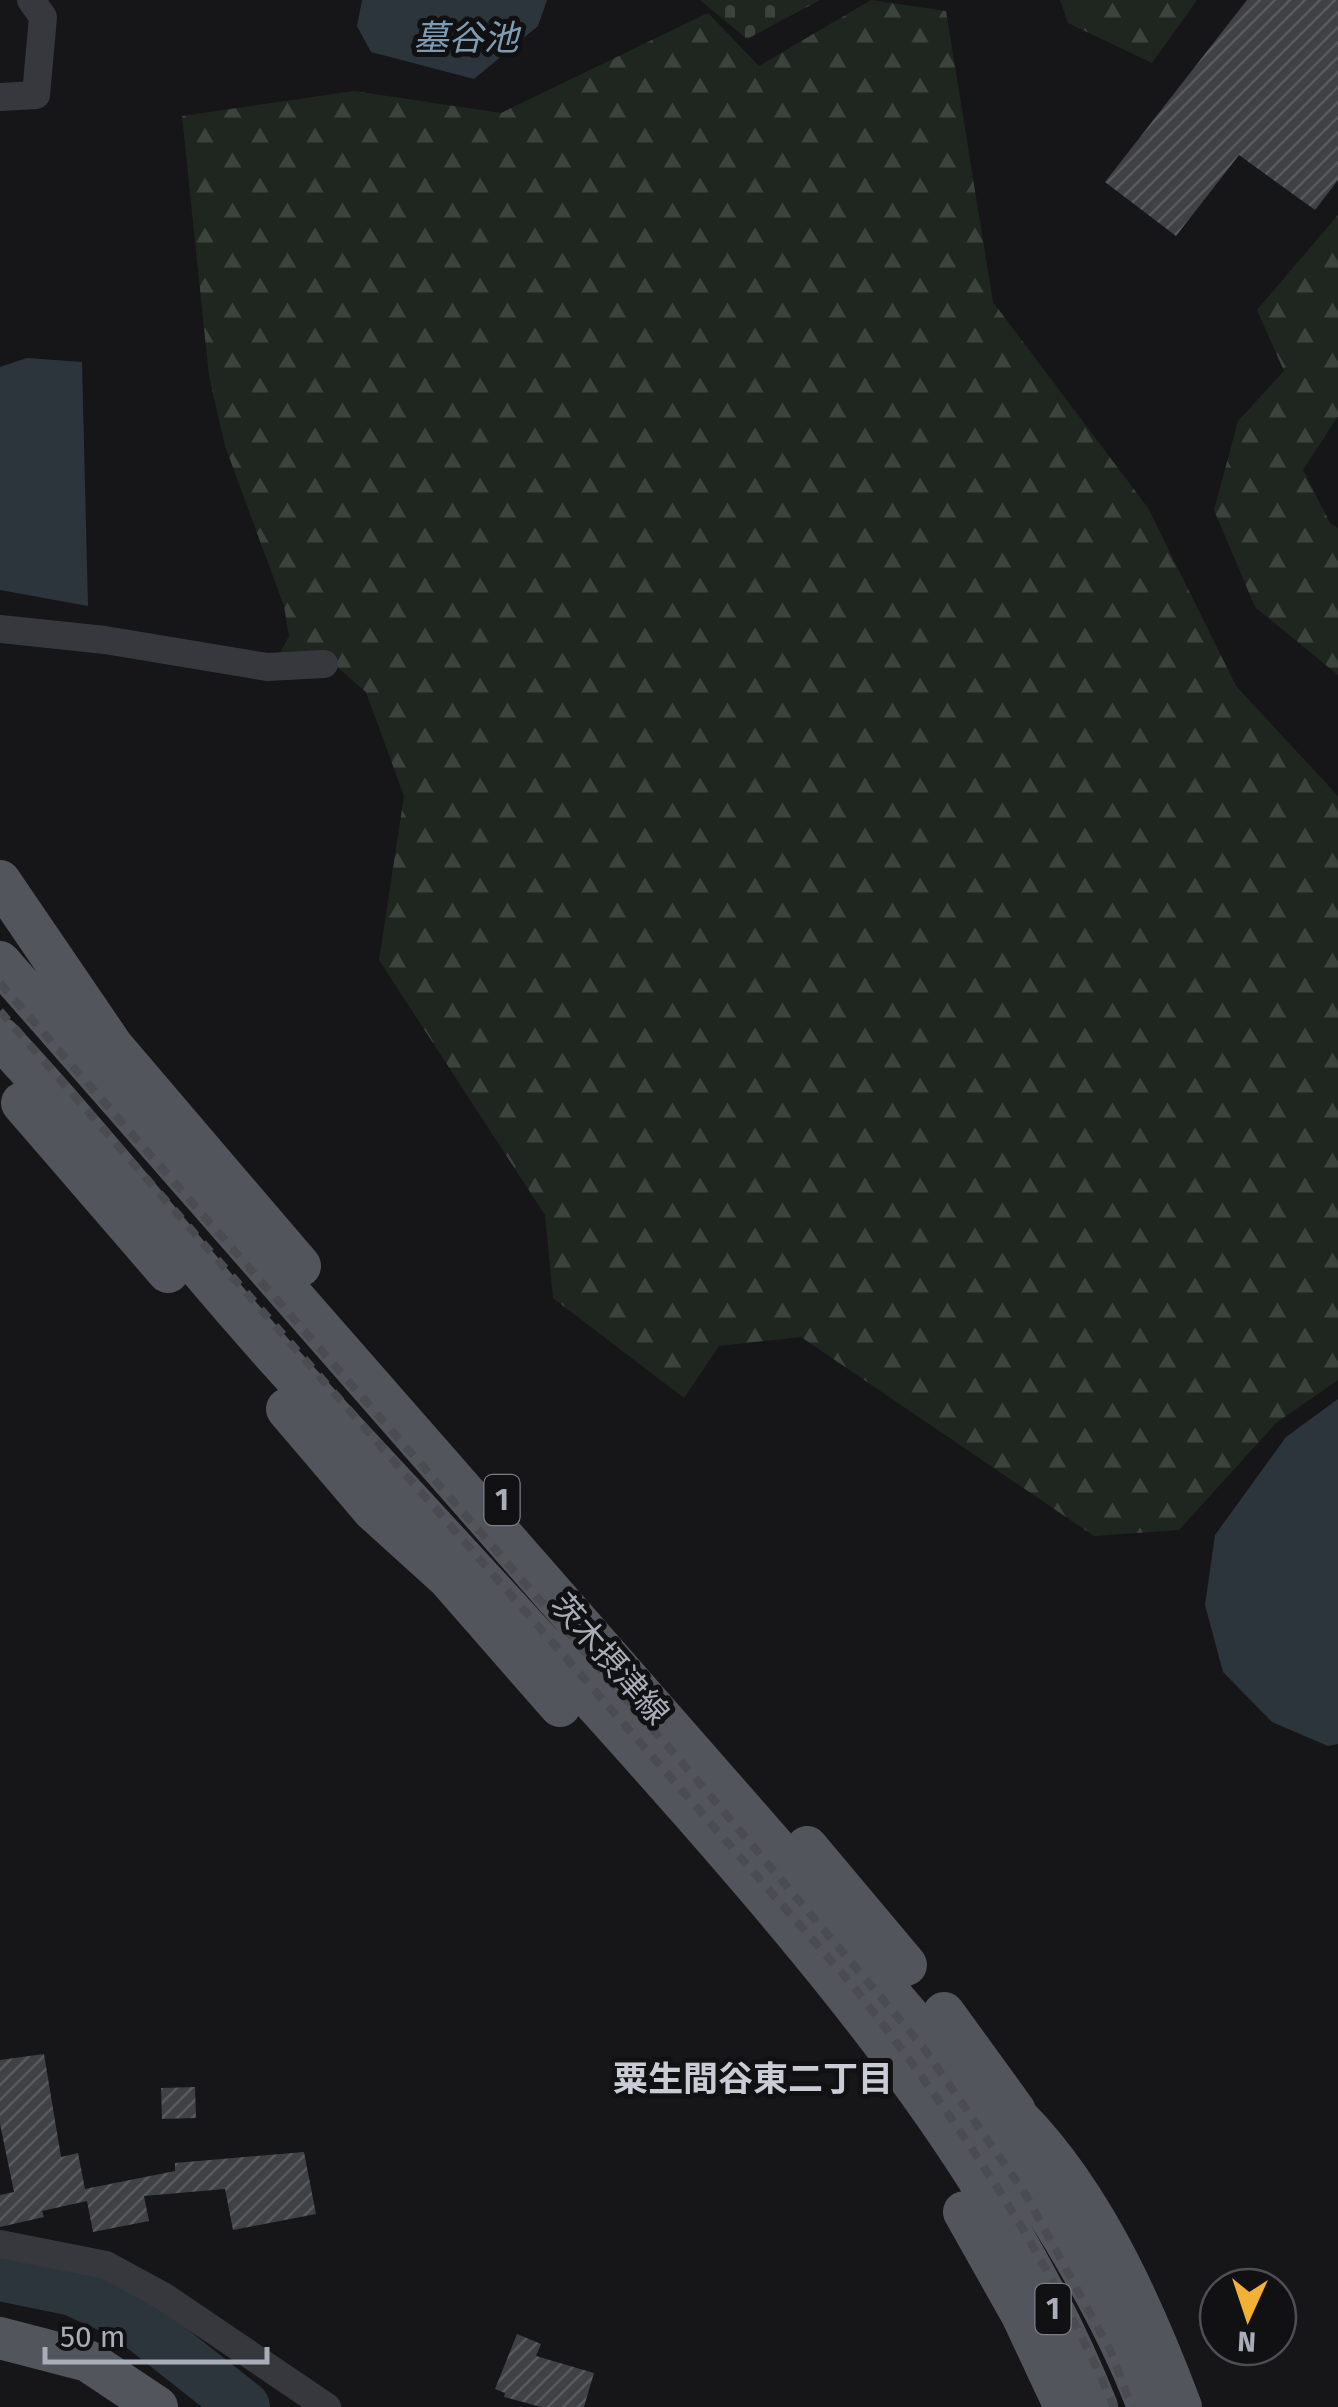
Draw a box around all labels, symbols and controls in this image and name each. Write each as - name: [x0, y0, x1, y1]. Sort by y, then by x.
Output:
- water label: 墓谷池: [413, 17, 521, 59]
- road number: 1: [484, 1475, 520, 1525]
- street label: 茨木摂津線: [543, 1586, 677, 1732]
- district label: 粟生間谷東二丁目: [613, 2058, 893, 2100]
- north arrow: [1198, 2267, 1298, 2367]
- road number: 1: [1036, 2284, 1070, 2334]
- scale bar: [45, 2302, 268, 2364]
- text: 50 m: [60, 2319, 125, 2355]
- text: N: [1237, 2325, 1257, 2358]

